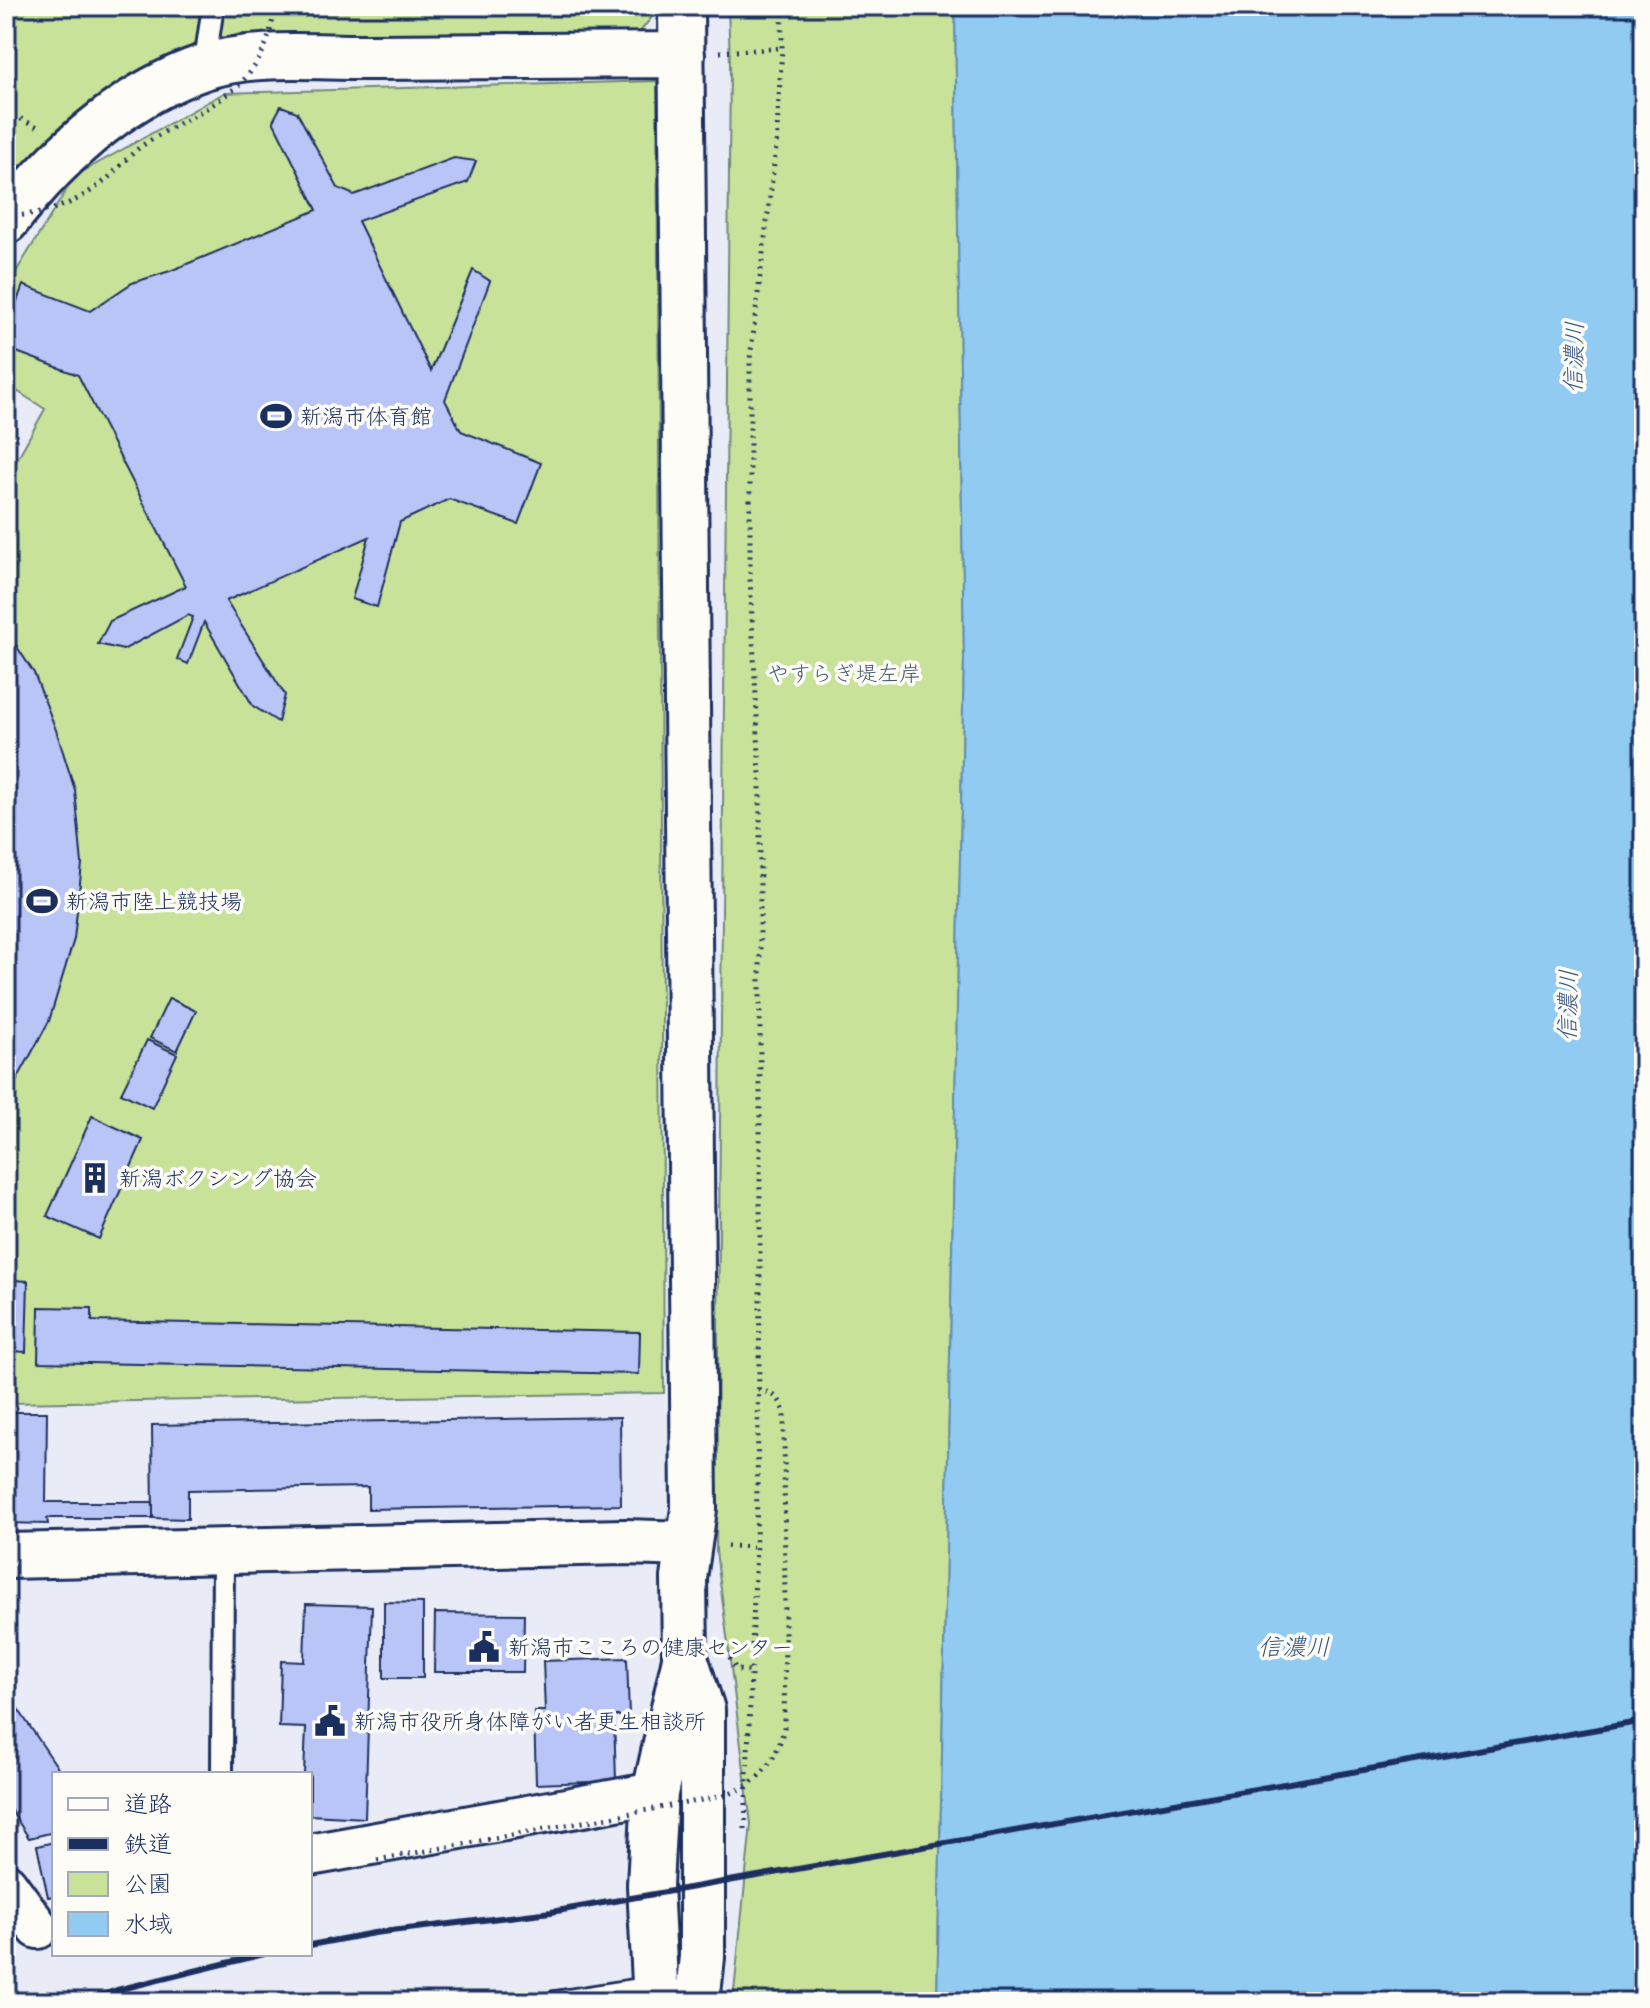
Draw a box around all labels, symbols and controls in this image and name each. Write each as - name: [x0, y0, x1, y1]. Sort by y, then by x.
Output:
- water label: 信濃川: [1556, 321, 1590, 393]
- sports icon: 新潟市体育館: [259, 399, 293, 433]
- place label: 新潟市体育館: [300, 401, 432, 431]
- park label: やすらぎ堤左岸: [767, 658, 921, 688]
- sports icon: 新潟市陸上競技場: [25, 884, 59, 918]
- place label: 新潟市陸上競技場: [66, 886, 242, 916]
- water label: 信濃川: [1550, 969, 1584, 1041]
- building icon: 新潟ボクシング協会: [78, 1161, 112, 1195]
- place label: 新潟ボクシング協会: [119, 1163, 317, 1193]
- public building icon: 新潟市こころの健康センター: [467, 1630, 501, 1664]
- water label: 信濃川: [1258, 1630, 1330, 1662]
- place label: 新潟市こころの健康センター: [508, 1632, 793, 1662]
- public building icon: 新潟市役所身体障がい者更生相談所: [313, 1704, 347, 1738]
- place label: 新潟市役所身体障がい者更生相談所: [354, 1706, 706, 1736]
- legend: [52, 1772, 312, 1956]
- text: 道路: [124, 1787, 172, 1819]
- text: 鉄道: [124, 1827, 172, 1859]
- text: 公園: [124, 1867, 172, 1899]
- text: 水域: [124, 1907, 172, 1939]

